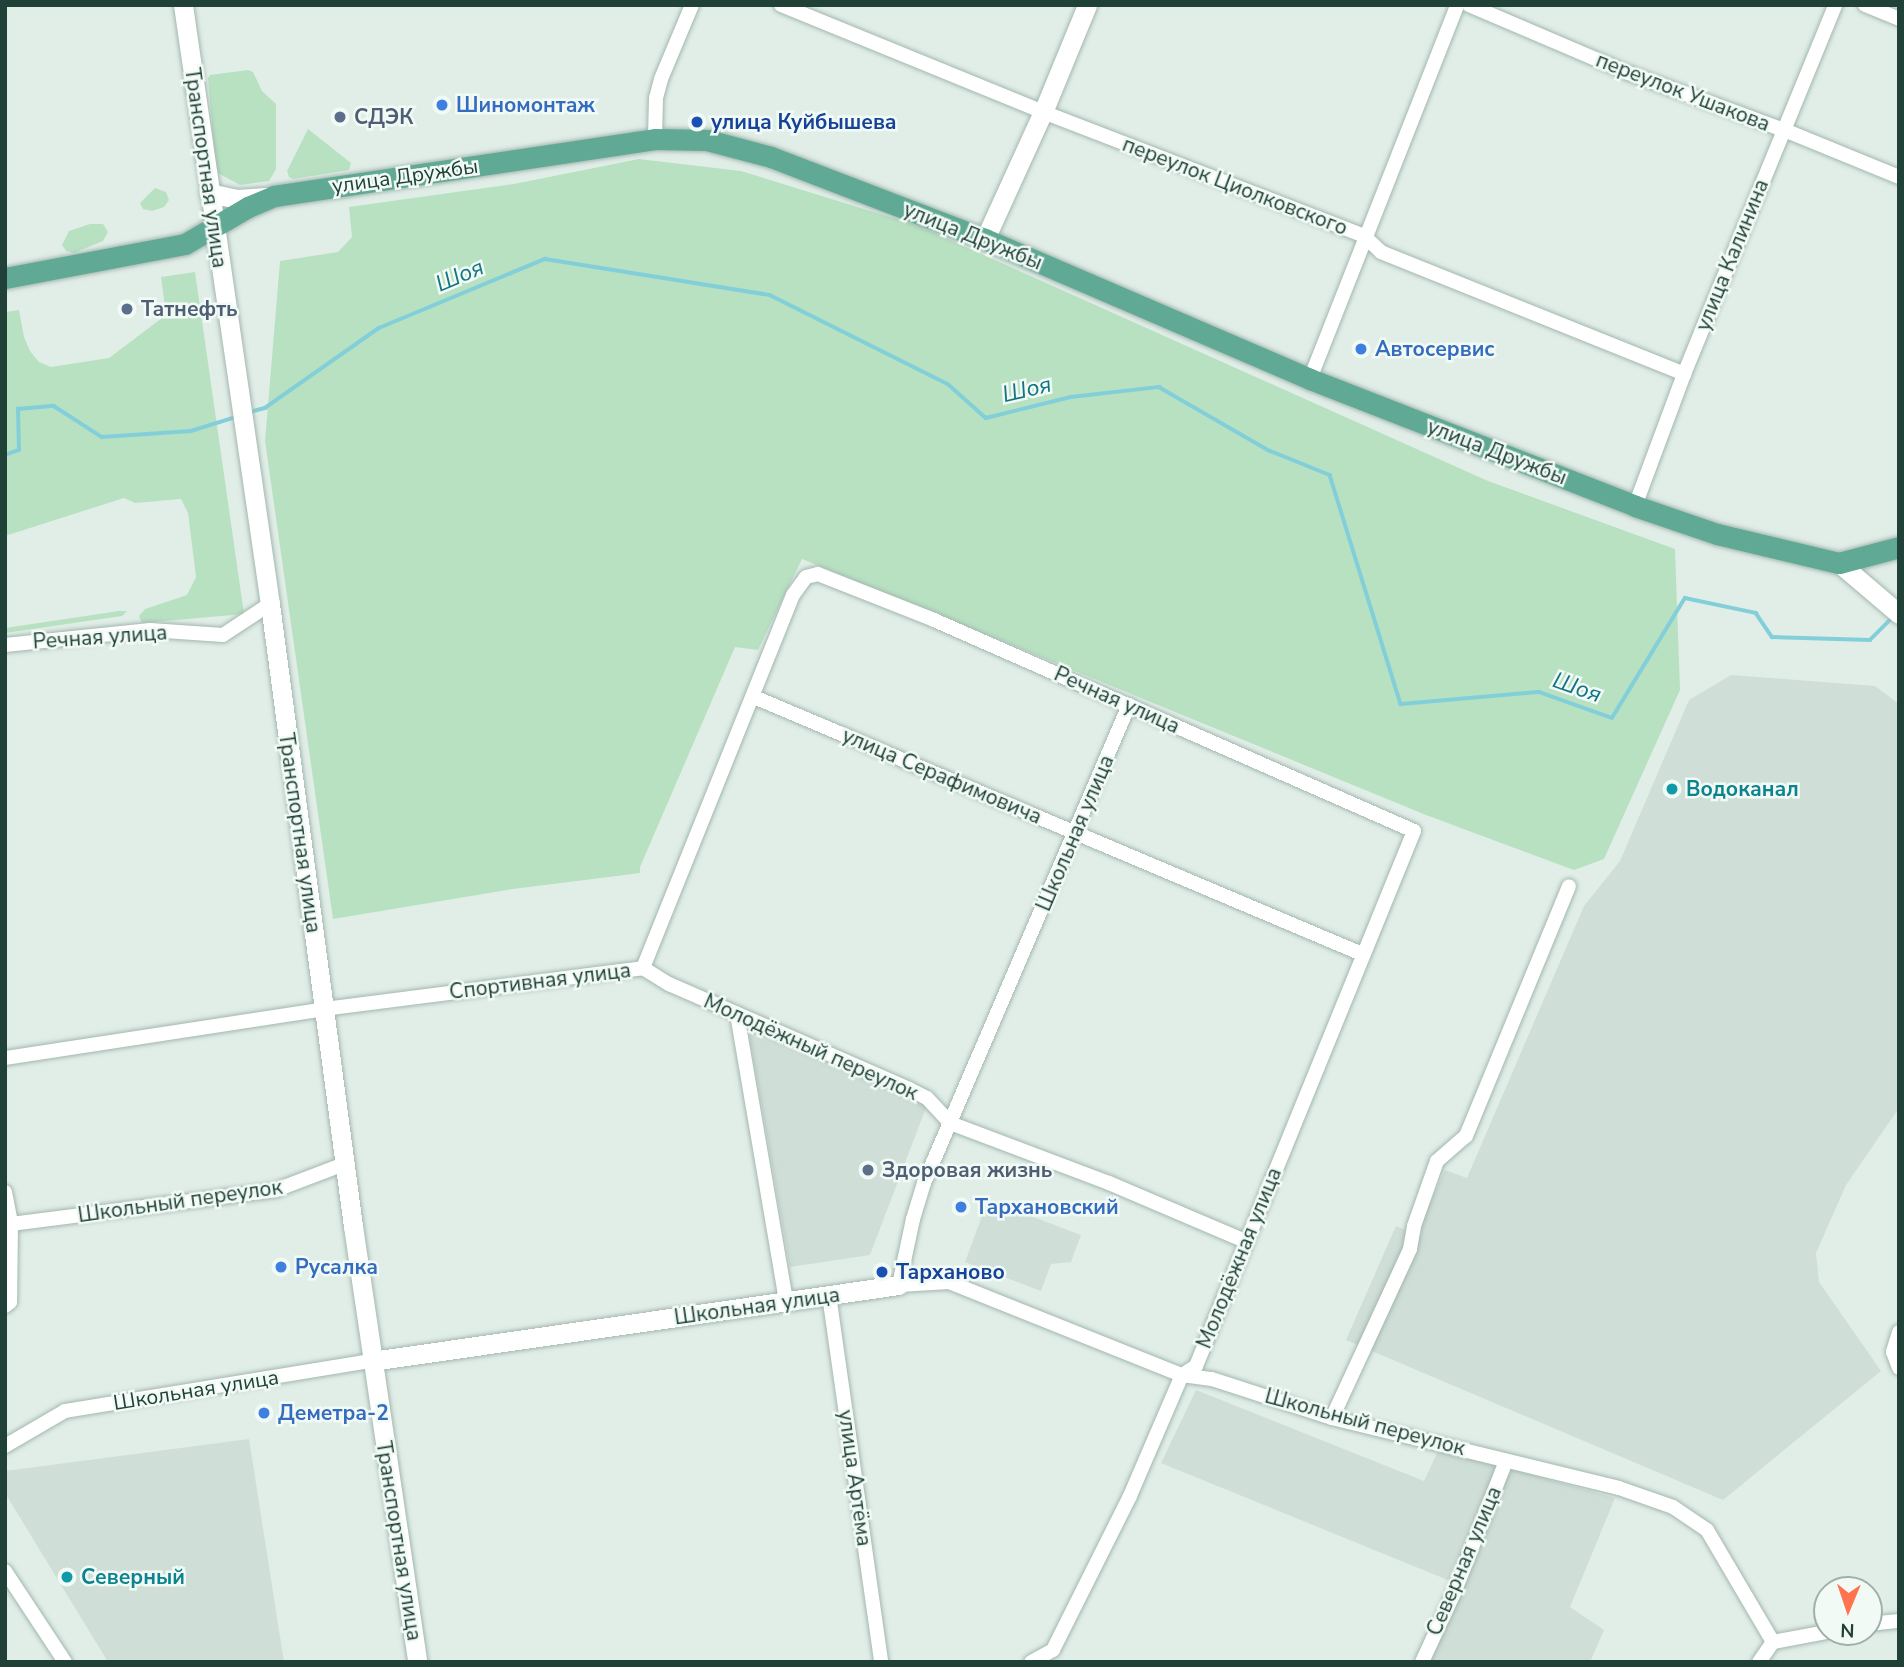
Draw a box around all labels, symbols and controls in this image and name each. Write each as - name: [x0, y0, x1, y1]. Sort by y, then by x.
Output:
- street label: переулок Ушакова: [1592, 47, 1774, 137]
- street label: Транспортная улица: [179, 66, 233, 270]
- place label: Шиномонтаж: [456, 92, 595, 118]
- marker: Шиномонтаж: [434, 97, 450, 113]
- place label: СДЭК: [354, 104, 413, 130]
- marker: СДЭК: [332, 109, 348, 125]
- place label: улица Куйбышева: [711, 109, 897, 135]
- marker: улица Куйбышева: [689, 114, 705, 130]
- street label: переулок Циолковского: [1119, 131, 1351, 241]
- street label: улица Дружбы: [330, 153, 480, 199]
- street label: улица Калинина: [1690, 176, 1774, 334]
- street label: улица Дружбы: [900, 197, 1046, 275]
- water label: Шоя: [432, 254, 488, 298]
- place label: Татнефть: [141, 296, 238, 322]
- marker: Татнефть: [119, 301, 135, 317]
- place label: Автосервис: [1375, 336, 1495, 362]
- marker: Автосервис: [1353, 341, 1369, 357]
- water label: Шоя: [1000, 371, 1054, 409]
- street label: улица Дружбы: [1424, 414, 1570, 490]
- street label: Речная улица: [32, 620, 168, 654]
- street label: Речная улица: [1050, 661, 1184, 739]
- water label: Шоя: [1549, 667, 1605, 709]
- street label: улица Серафимовича: [838, 723, 1046, 829]
- street label: Транспортная улица: [273, 731, 327, 935]
- street label: Школьная улица: [1031, 751, 1119, 915]
- place label: Водоканал: [1686, 776, 1799, 802]
- marker: Водоканал: [1664, 781, 1680, 797]
- street label: Спортивная улица: [448, 957, 632, 1005]
- street label: Молодёжный переулок: [700, 988, 922, 1106]
- place label: Здоровая жизнь: [882, 1157, 1052, 1183]
- marker: Здоровая жизнь: [860, 1162, 876, 1178]
- street label: Молодёжная улица: [1191, 1164, 1287, 1352]
- street label: Школьный переулок: [76, 1174, 284, 1228]
- place label: Тархановский: [975, 1194, 1119, 1220]
- marker: Тархановский: [953, 1199, 969, 1215]
- place label: Русалка: [295, 1254, 378, 1280]
- marker: Русалка: [273, 1259, 289, 1275]
- place label: Тарханово: [896, 1259, 1005, 1285]
- marker: Тарханово: [874, 1264, 890, 1280]
- street label: Школьная улица: [673, 1282, 841, 1330]
- street label: Школьная улица: [112, 1364, 280, 1416]
- street label: Школьный переулок: [1262, 1383, 1468, 1461]
- place label: Деметра-2: [278, 1400, 389, 1426]
- marker: Деметра-2: [256, 1405, 272, 1421]
- street label: улица Артёма: [833, 1408, 877, 1548]
- street label: Транспортная улица: [371, 1439, 427, 1643]
- street label: Северная улица: [1421, 1483, 1507, 1639]
- place label: Северный: [81, 1564, 185, 1590]
- marker: Северный: [59, 1569, 75, 1585]
- north arrow: [1813, 1576, 1883, 1646]
- text: N: [1840, 1617, 1855, 1643]

